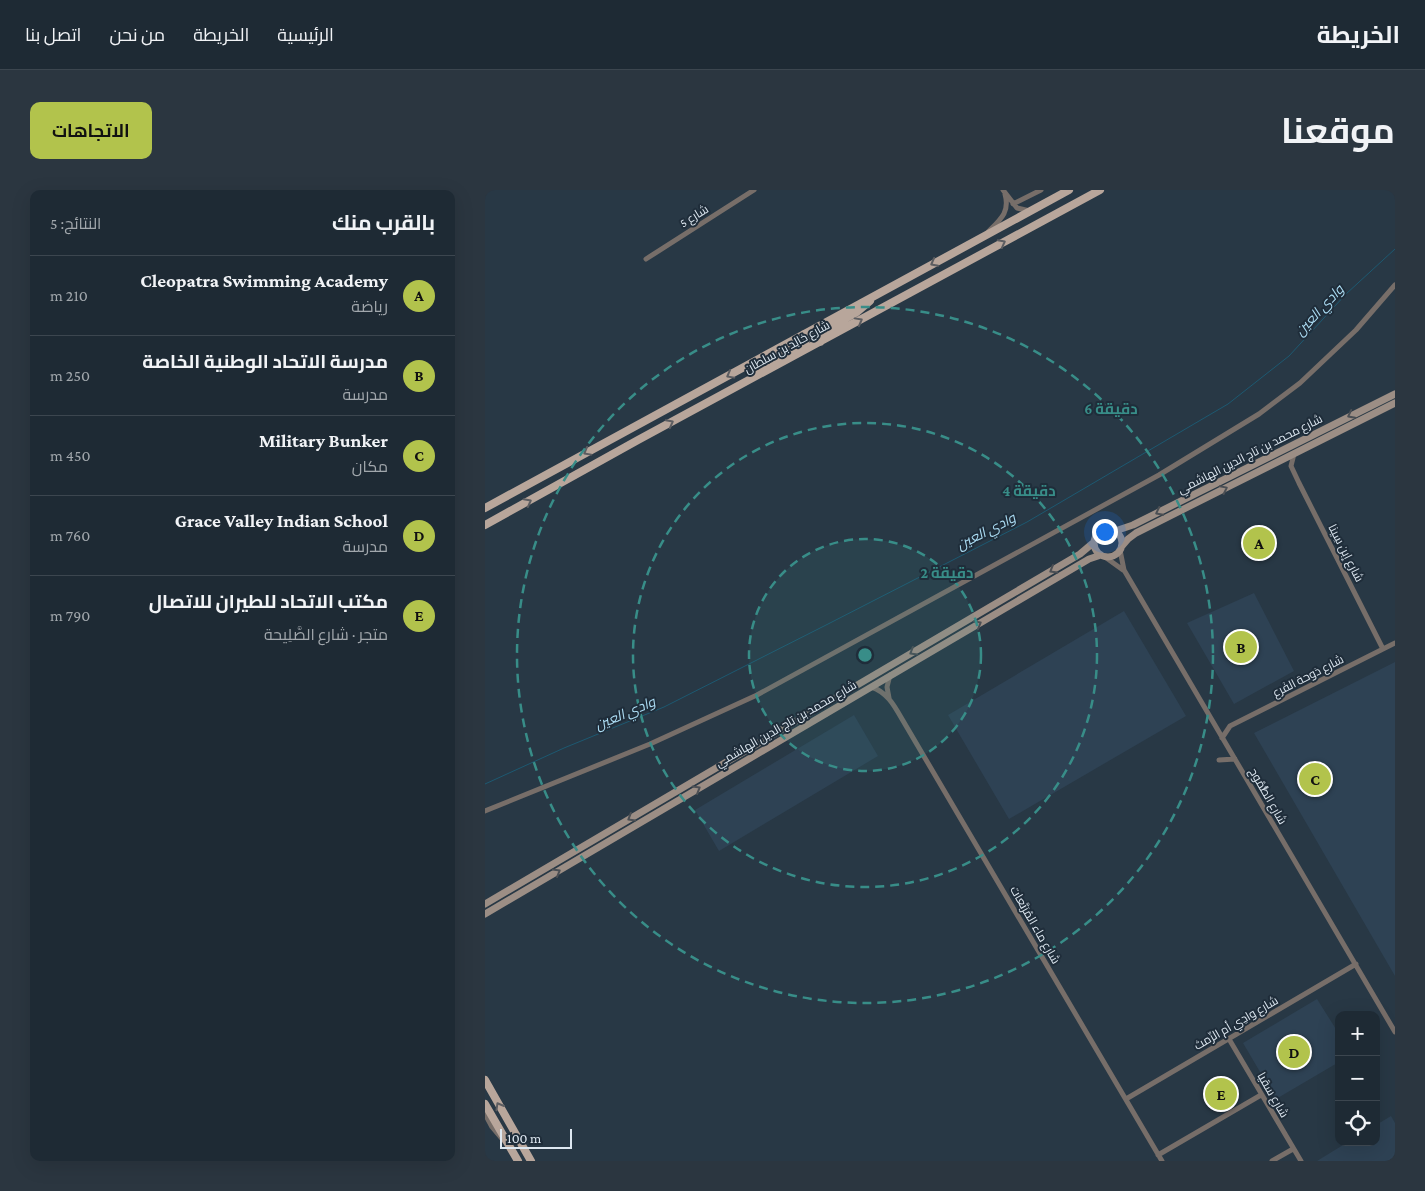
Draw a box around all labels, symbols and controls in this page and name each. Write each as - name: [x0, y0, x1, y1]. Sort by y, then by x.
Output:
- text: الخريطة: [1317, 21, 1400, 48]
- text: اتصل بنا: [25, 25, 81, 45]
- text: من نحن: [109, 25, 165, 45]
- text: الخريطة: [193, 25, 249, 45]
- text: الرئيسية: [277, 25, 334, 45]
- button: الاتجاهات: [30, 102, 152, 159]
- text: موقعنا: [1281, 112, 1395, 151]
- street label: شارع 5: [677, 202, 712, 231]
- text: بالقرب منك: [332, 211, 435, 235]
- text: النتائج: 5: [50, 215, 101, 232]
- one-way arrow: [997, 239, 1006, 249]
- one-way arrow: [930, 257, 939, 267]
- text: Cleopatra Swimming Academy: [140, 270, 388, 291]
- water label: وادي العين: [1291, 280, 1350, 341]
- text: 210 m: [50, 287, 88, 304]
- text: A: [414, 287, 424, 304]
- text: رياضة: [351, 298, 388, 315]
- one-way arrow: [854, 317, 863, 327]
- street label: شارع خالِد بن سلطان: [742, 318, 833, 377]
- text: مدرسة الاتحاد الوطنية الخاصة: [142, 351, 388, 372]
- text: 250 m: [50, 367, 90, 384]
- text: B: [414, 367, 424, 384]
- one-way arrow: [726, 369, 735, 379]
- text: مدرسة: [342, 386, 388, 403]
- text: 6 دقيقة: [1084, 401, 1138, 417]
- one-way arrow: [1348, 409, 1357, 419]
- street label: شارع محمد بن تاج الدين الهاشمي: [1175, 411, 1326, 499]
- one-way arrow: [665, 419, 674, 429]
- text: Military Bunker: [259, 430, 388, 451]
- one-way arrow: [584, 446, 593, 456]
- text: 450 m: [50, 447, 91, 464]
- text: C: [414, 447, 424, 464]
- text: مكان: [352, 458, 388, 475]
- text: 4 دقيقة: [1002, 483, 1056, 499]
- one-way arrow: [1219, 484, 1228, 495]
- one-way arrow: [523, 498, 532, 508]
- one-way arrow: [1155, 506, 1164, 516]
- water label: وادي العين: [954, 509, 1021, 556]
- text: Grace Valley Indian School: [175, 510, 388, 531]
- your location: [1092, 519, 1118, 545]
- street label: شارع إبن سِينا: [1325, 522, 1367, 585]
- pin: A: [1243, 524, 1275, 562]
- text: 760 m: [50, 527, 90, 544]
- text: D: [413, 527, 425, 544]
- text: مدرسة: [342, 538, 388, 555]
- one-way arrow: [1050, 563, 1059, 573]
- text: 2 دقيقة: [921, 565, 973, 581]
- text: مكتب الاتحاد للطيران للاتصال: [149, 591, 388, 612]
- text: 790 m: [50, 607, 90, 624]
- text: E: [414, 607, 424, 624]
- one-way arrow: [972, 621, 981, 631]
- text: متجر · شارع الصَّلِيحة: [264, 626, 388, 643]
- pin: B: [1225, 628, 1257, 666]
- one-way arrow: [909, 645, 918, 655]
- centre of rings: [856, 646, 874, 664]
- street label: شارع دَوحة الفَرع: [1270, 652, 1346, 701]
- street label: شارع محمد بن تاج الدين الهاشمي: [713, 678, 861, 773]
- water label: وادي العين: [593, 693, 660, 737]
- pin: C: [1299, 760, 1331, 798]
- street label: شارع الطُّمُوح: [1245, 765, 1290, 827]
- one-way arrow: [692, 786, 701, 796]
- one-way arrow: [627, 811, 636, 821]
- one-way arrow: [552, 868, 561, 878]
- street label: شارع ماء المُرَبَّعات: [1006, 884, 1063, 967]
- street label: شارع وادِي أم الرِّمث: [1191, 992, 1282, 1055]
- map controls: [1335, 1011, 1380, 1146]
- button: +: [1335, 1011, 1380, 1056]
- pin: D: [1278, 1033, 1310, 1071]
- button: −: [1335, 1056, 1380, 1101]
- street label: شارع سقيا: [1254, 1070, 1292, 1121]
- pin: E: [1205, 1075, 1237, 1113]
- button: locate: [1335, 1101, 1380, 1146]
- one-way arrow: [496, 1102, 506, 1111]
- scale bar: [500, 1126, 573, 1149]
- text: 100 m: [507, 1130, 541, 1146]

